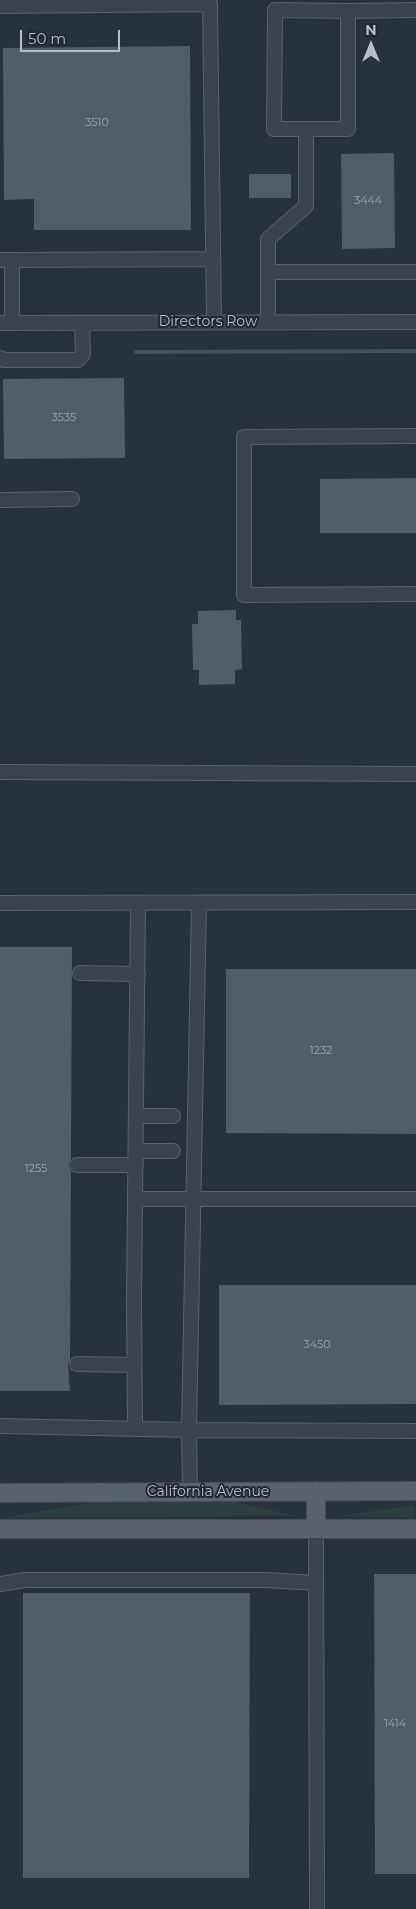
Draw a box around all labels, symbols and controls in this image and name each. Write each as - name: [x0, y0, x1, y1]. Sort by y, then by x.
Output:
- scale bar: [22, 20, 122, 52]
- north arrow: [346, 20, 396, 70]
- text: N: [365, 21, 377, 39]
- text: 50 m: [28, 29, 66, 48]
- house number: 3510: [85, 116, 109, 130]
- house number: 3444: [354, 194, 382, 208]
- street label: Directors Row: [159, 314, 257, 330]
- house number: 3535: [52, 411, 76, 425]
- house number: 1232: [310, 1044, 332, 1058]
- house number: 1255: [25, 1162, 47, 1176]
- house number: 3450: [304, 1338, 330, 1352]
- street label: California Avenue: [147, 1484, 269, 1500]
- house number: 1414: [384, 1717, 406, 1731]

